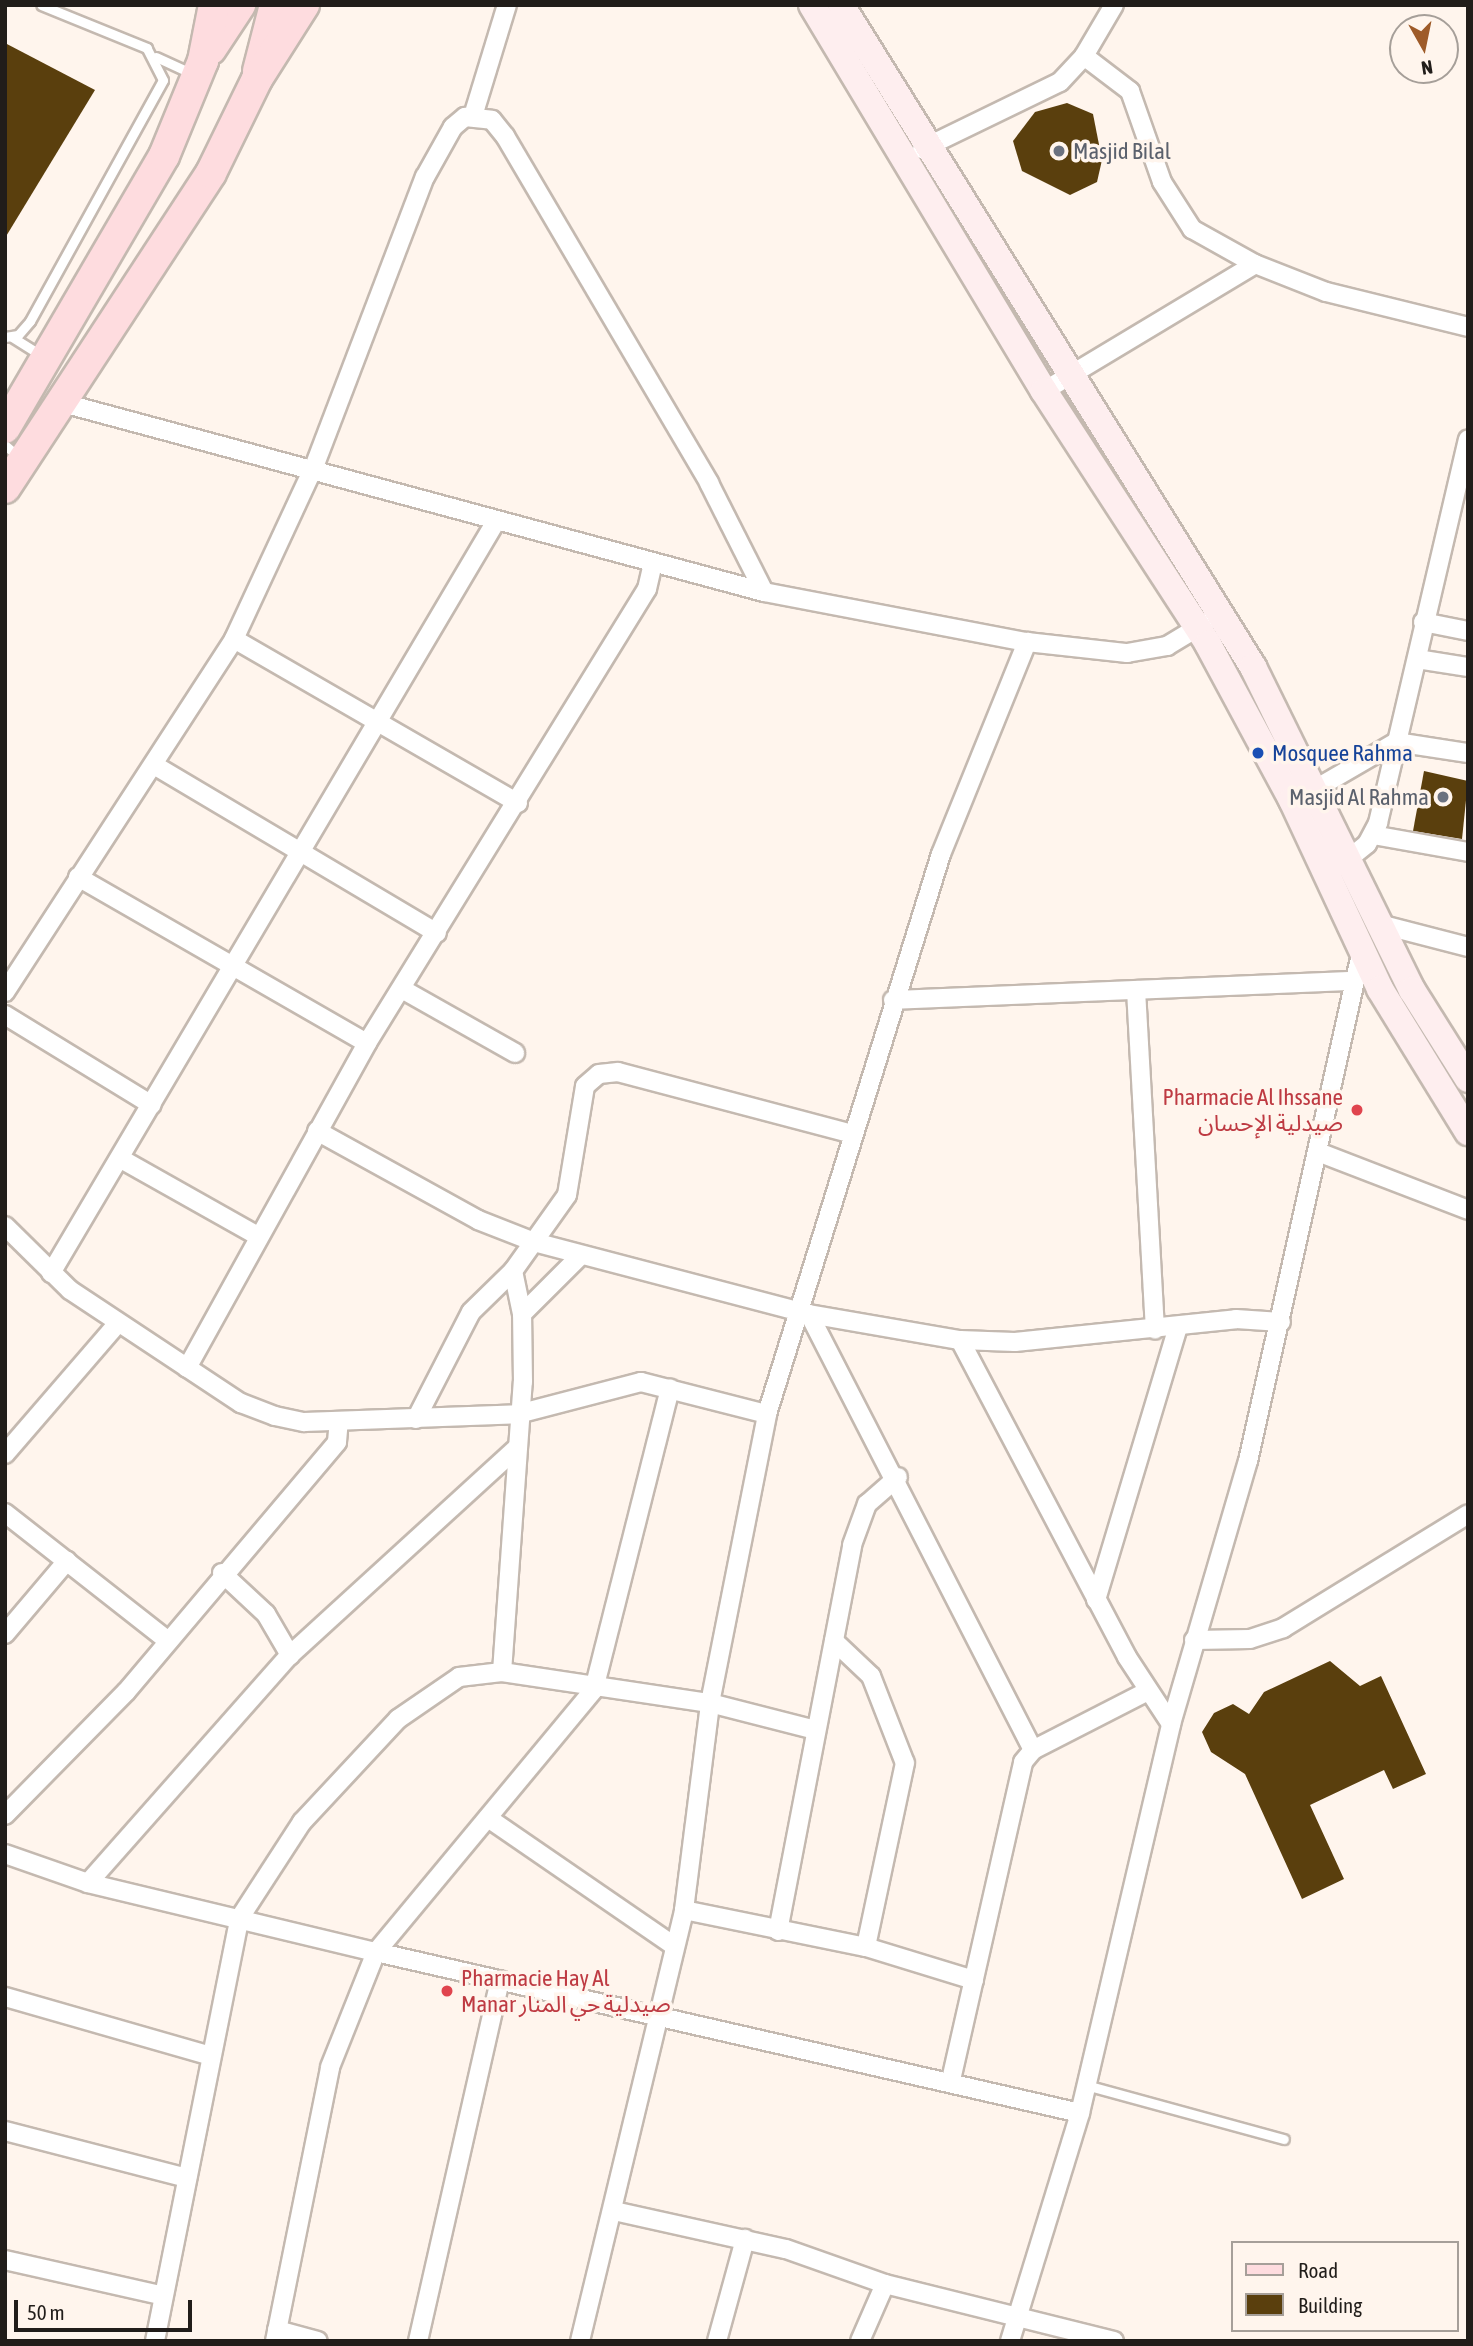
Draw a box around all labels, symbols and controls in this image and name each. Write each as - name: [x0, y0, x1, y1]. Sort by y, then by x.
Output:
- north arrow: [1389, 14, 1459, 84]
- text: N: [1420, 56, 1434, 80]
- place label: Masjid Bilal: [1073, 137, 1171, 165]
- marker: Masjid Bilal: [1051, 143, 1067, 159]
- place label: Mosquee Rahma: [1272, 739, 1413, 767]
- marker: Mosquee Rahma: [1250, 745, 1266, 761]
- place label: Masjid Al Rahma: [1289, 783, 1429, 811]
- marker: Masjid Al Rahma: [1435, 789, 1451, 805]
- place label: Pharmacie Al Ihssane صيدلية الإحسان: [1162, 1083, 1343, 1137]
- marker: Pharmacie Al Ihssane صيدلية الإحسان: [1349, 1102, 1365, 1118]
- place label: Pharmacie Hay Al Manar صيدلية حي المنار: [461, 1964, 671, 2018]
- marker: Pharmacie Hay Al Manar صيدلية حي المنار: [439, 1983, 455, 1999]
- legend: [1232, 2241, 1459, 2332]
- text: Road: [1298, 2258, 1338, 2282]
- scale bar: [18, 2286, 196, 2330]
- text: Building: [1298, 2293, 1362, 2317]
- text: 50 m: [27, 2300, 65, 2324]

